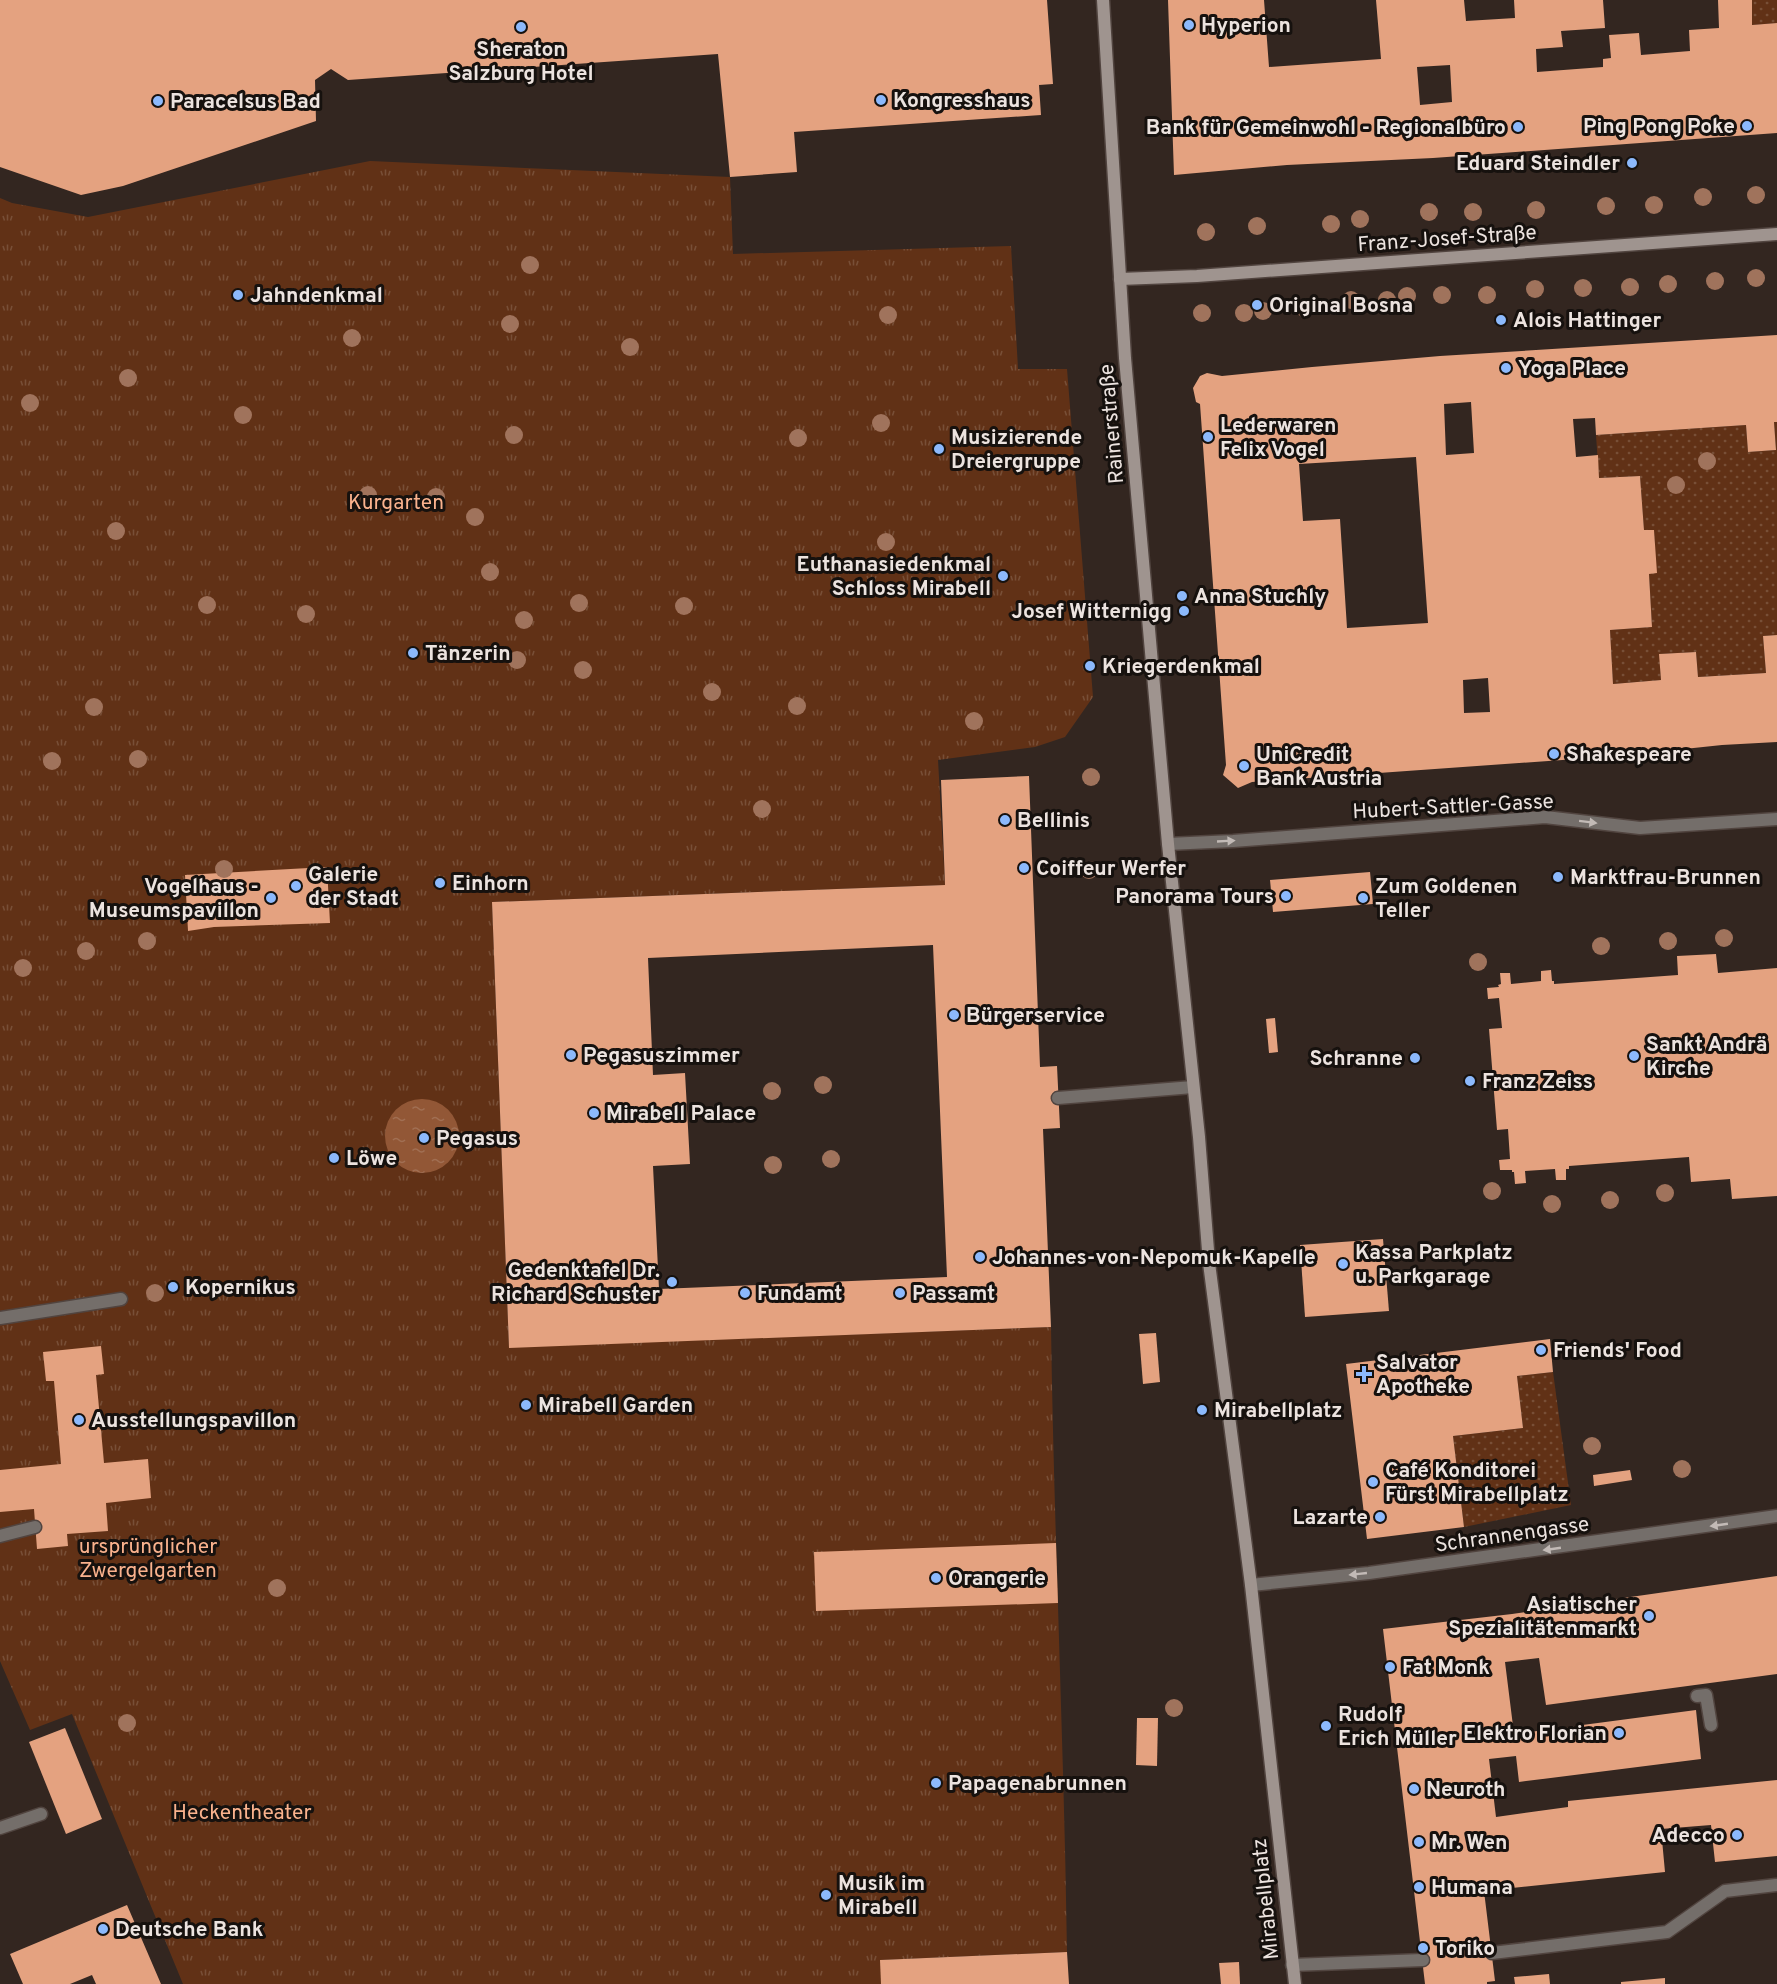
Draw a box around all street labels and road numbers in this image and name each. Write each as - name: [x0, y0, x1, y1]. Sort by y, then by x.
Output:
- street label: Franz-Josef-Straße: [1357, 220, 1538, 259]
- street label: Rainerstraße: [1094, 363, 1131, 485]
- street label: Hubert-Sattler-Gasse: [1352, 789, 1554, 826]
- street label: Schrannengasse: [1433, 1511, 1591, 1560]
- street label: Mirabellplatz: [1247, 1837, 1286, 1961]

